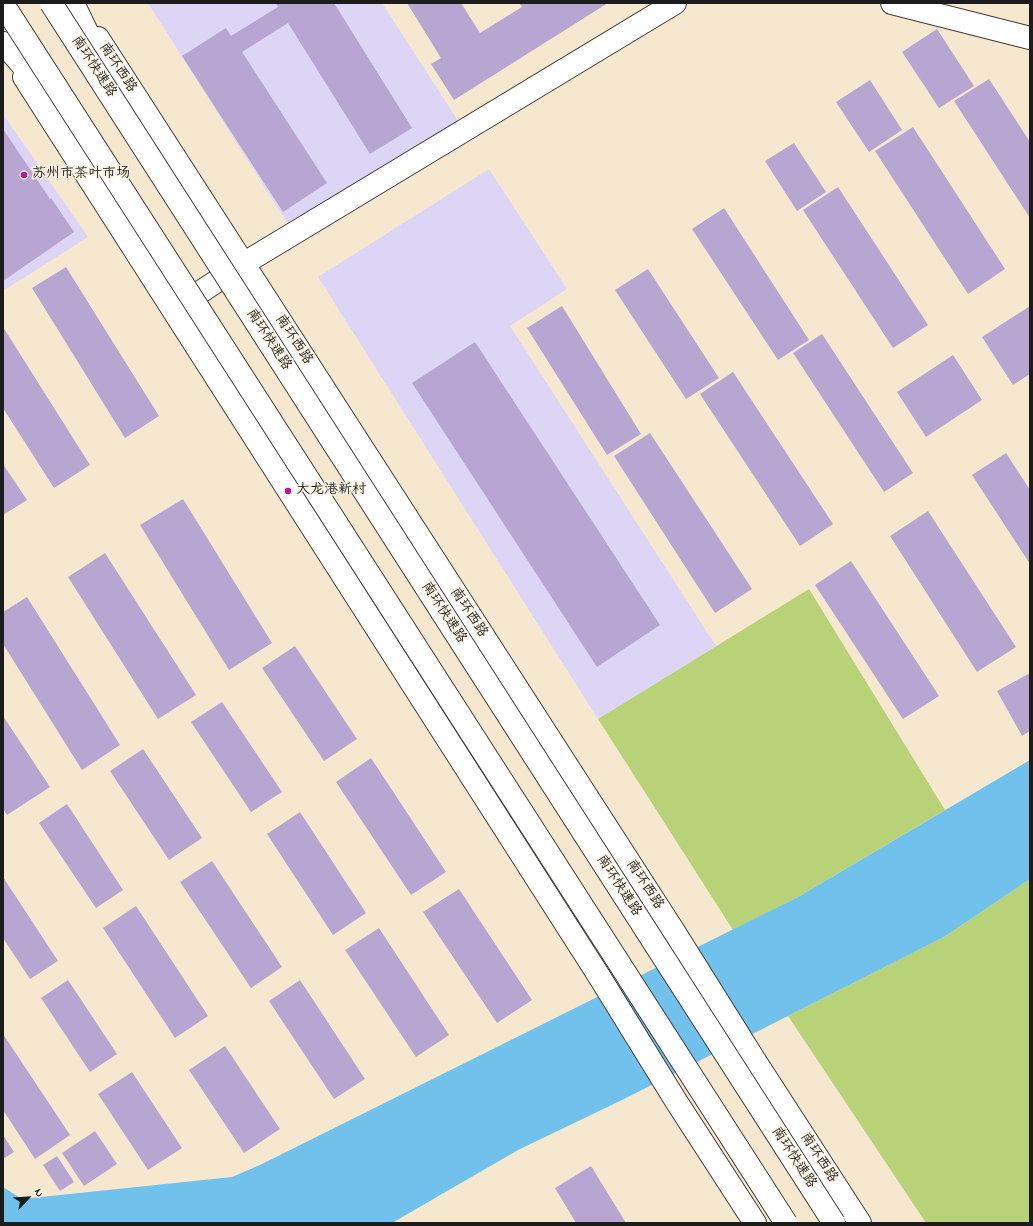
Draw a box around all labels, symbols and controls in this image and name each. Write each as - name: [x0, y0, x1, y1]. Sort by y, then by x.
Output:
- street label: 南环快速路: [67, 33, 119, 101]
- street label: 南环西路: [95, 40, 139, 96]
- place label: 苏州市茶叶市场: [32, 167, 130, 183]
- marker: 苏州市茶叶市场: [19, 170, 29, 180]
- street label: 南环快速路: [242, 306, 294, 374]
- street label: 南环西路: [271, 312, 315, 368]
- place label: 大龙港新村: [296, 483, 366, 499]
- marker: 大龙港新村: [283, 486, 293, 496]
- street label: 南环快速路: [417, 579, 469, 647]
- street label: 南环西路: [446, 585, 490, 641]
- street label: 南环快速路: [592, 852, 644, 920]
- street label: 南环西路: [622, 857, 666, 913]
- street label: 南环快速路: [767, 1124, 819, 1192]
- street label: 南环西路: [796, 1130, 840, 1186]
- north arrow: [8, 1178, 48, 1218]
- text: N: [30, 1186, 48, 1200]

